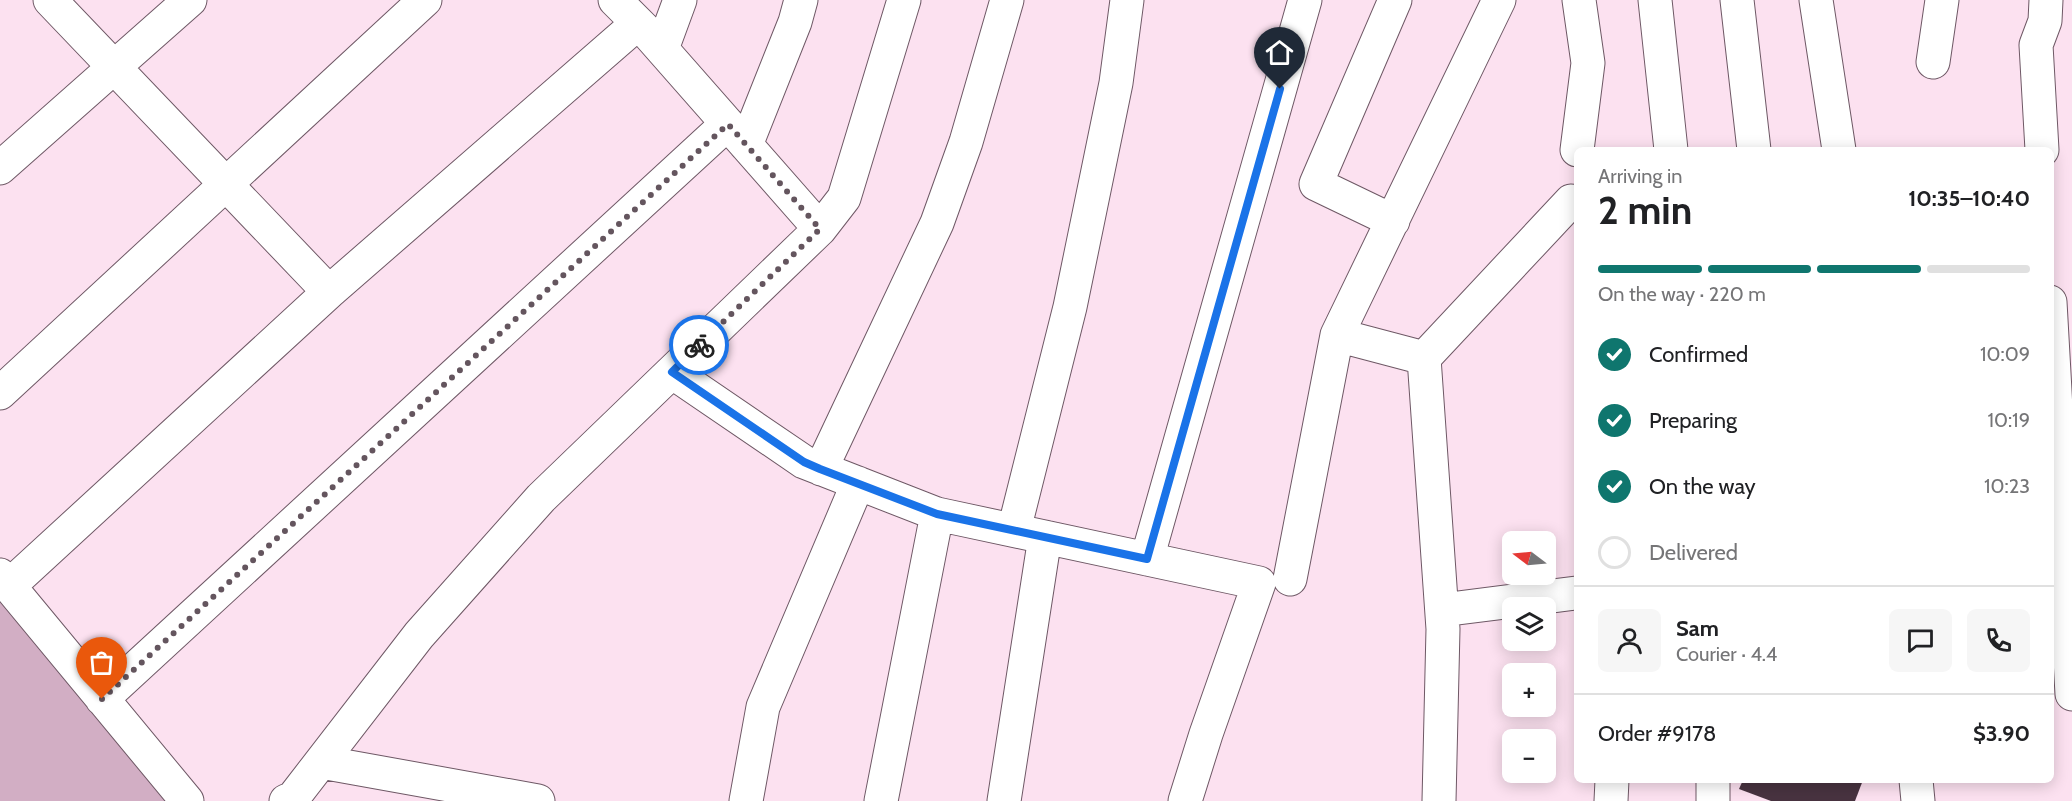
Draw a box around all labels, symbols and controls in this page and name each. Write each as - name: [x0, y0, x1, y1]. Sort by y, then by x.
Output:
- pin: [1254, 27, 1305, 89]
- icon: home: [1263, 36, 1296, 69]
- text: Arriving in: [1598, 164, 1682, 188]
- text: 10:35–10:40: [1908, 185, 2030, 212]
- text: 2 min: [1598, 186, 1692, 234]
- text: On the way · 220 m: [1598, 282, 1766, 306]
- courier: [669, 315, 729, 375]
- icon: bike: [683, 329, 716, 362]
- icon: check: [1598, 338, 1631, 371]
- text: Confirmed: [1649, 341, 1748, 368]
- text: 10:09: [1980, 342, 2030, 366]
- icon: check: [1598, 404, 1631, 437]
- text: Preparing: [1649, 407, 1737, 434]
- text: 10:19: [1987, 408, 2030, 432]
- icon: check: [1598, 470, 1631, 503]
- text: On the way: [1649, 473, 1756, 500]
- text: 10:23: [1984, 474, 2030, 498]
- north arrow: [1502, 531, 1556, 585]
- map controls: [1502, 531, 1556, 783]
- text: Delivered: [1649, 539, 1738, 566]
- button: layers: [1502, 597, 1556, 651]
- button: person: [1598, 609, 1661, 672]
- button: chat: [1889, 609, 1952, 672]
- button: phone: [1967, 609, 2030, 672]
- text: Sam: [1676, 615, 1719, 642]
- pin: [76, 637, 127, 699]
- text: Courier · 4.4: [1676, 642, 1777, 666]
- icon: bag: [85, 646, 118, 679]
- button: +: [1502, 663, 1556, 717]
- text: Order #9178: [1598, 720, 1716, 747]
- text: $3.90: [1973, 720, 2030, 747]
- button: −: [1502, 729, 1556, 783]

